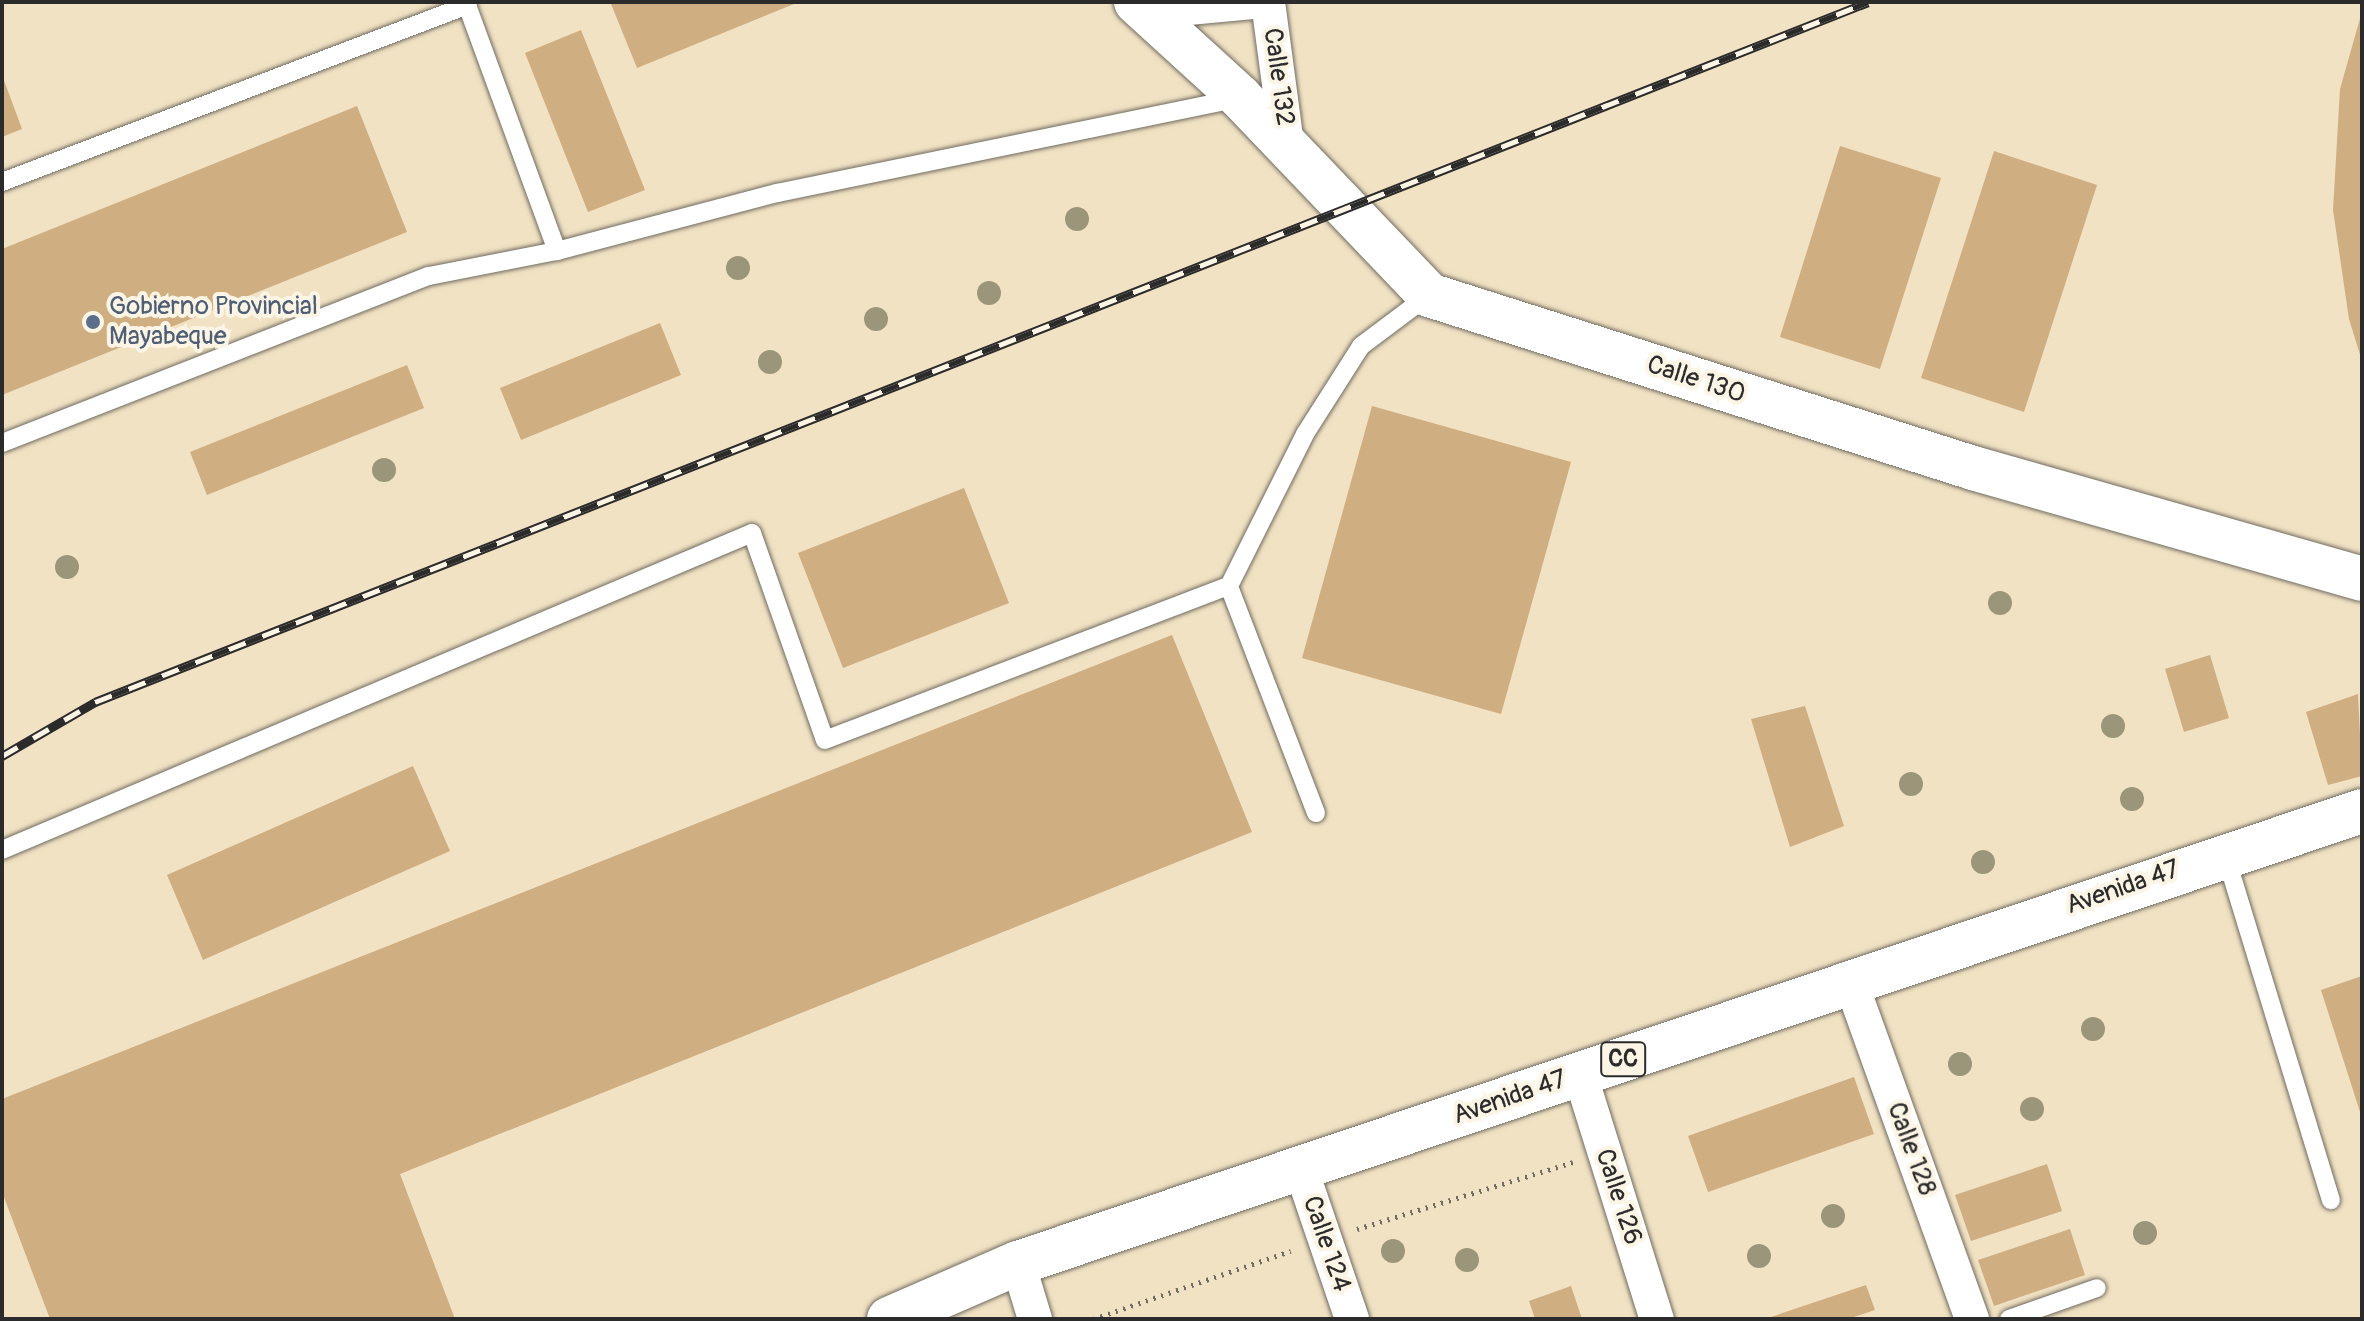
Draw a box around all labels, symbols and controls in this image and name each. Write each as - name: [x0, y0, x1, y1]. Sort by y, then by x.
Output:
- street label: Calle 132: [1256, 26, 1300, 128]
- place label: Gobierno Provincial Mayabeque: [109, 291, 318, 352]
- marker: Gobierno Provincial Mayabeque: [84, 313, 102, 331]
- street label: Calle 130: [1643, 349, 1749, 411]
- street label: Avenida 47: [2062, 854, 2184, 922]
- road number: CC: [1599, 1039, 1647, 1079]
- street label: Avenida 47: [1449, 1064, 1571, 1132]
- street label: Calle 128: [1880, 1098, 1942, 1200]
- street label: Calle 126: [1588, 1145, 1648, 1249]
- street label: Calle 124: [1295, 1192, 1357, 1296]

